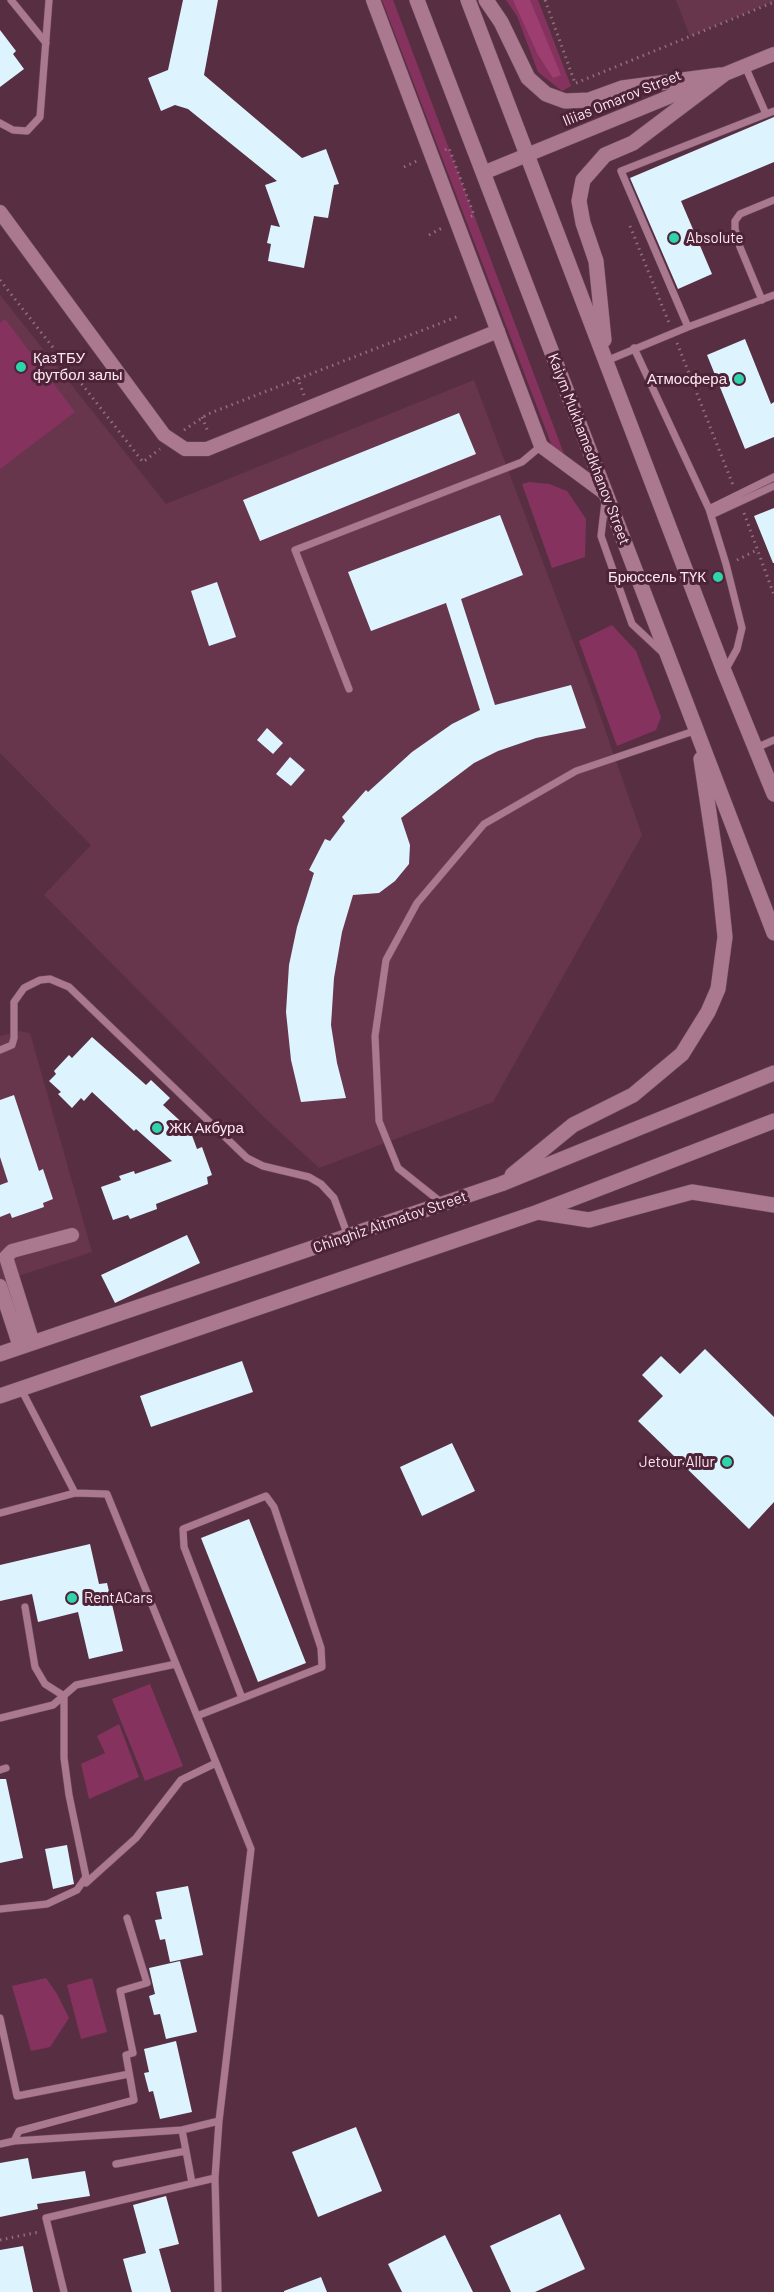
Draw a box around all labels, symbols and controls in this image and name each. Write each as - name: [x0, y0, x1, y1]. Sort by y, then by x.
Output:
- street label: Iliias Omarov Street: [560, 66, 684, 130]
- place label: Absolute: [686, 229, 743, 247]
- marker: Absolute: [667, 231, 681, 245]
- place label: ҚазТБУ футбол залы: [33, 349, 123, 384]
- street label: Kaiym Mukhamedkhanov Street: [544, 351, 634, 547]
- marker: ҚазТБУ футбол залы: [14, 360, 28, 374]
- place label: Атмосфера: [647, 370, 727, 388]
- marker: Атмосфера: [732, 372, 746, 386]
- place label: Брюссель ТҮК: [608, 568, 706, 586]
- marker: Брюссель ТҮК: [711, 570, 725, 584]
- place label: ЖК Акбура: [169, 1119, 244, 1137]
- marker: ЖК Акбура: [150, 1121, 164, 1135]
- street label: Chinghiz Aitmatov Street: [311, 1187, 469, 1257]
- place label: Jetour Allur: [639, 1453, 715, 1471]
- marker: Jetour Allur: [720, 1455, 734, 1469]
- place label: RentACars: [84, 1589, 153, 1607]
- marker: RentACars: [65, 1591, 79, 1605]

